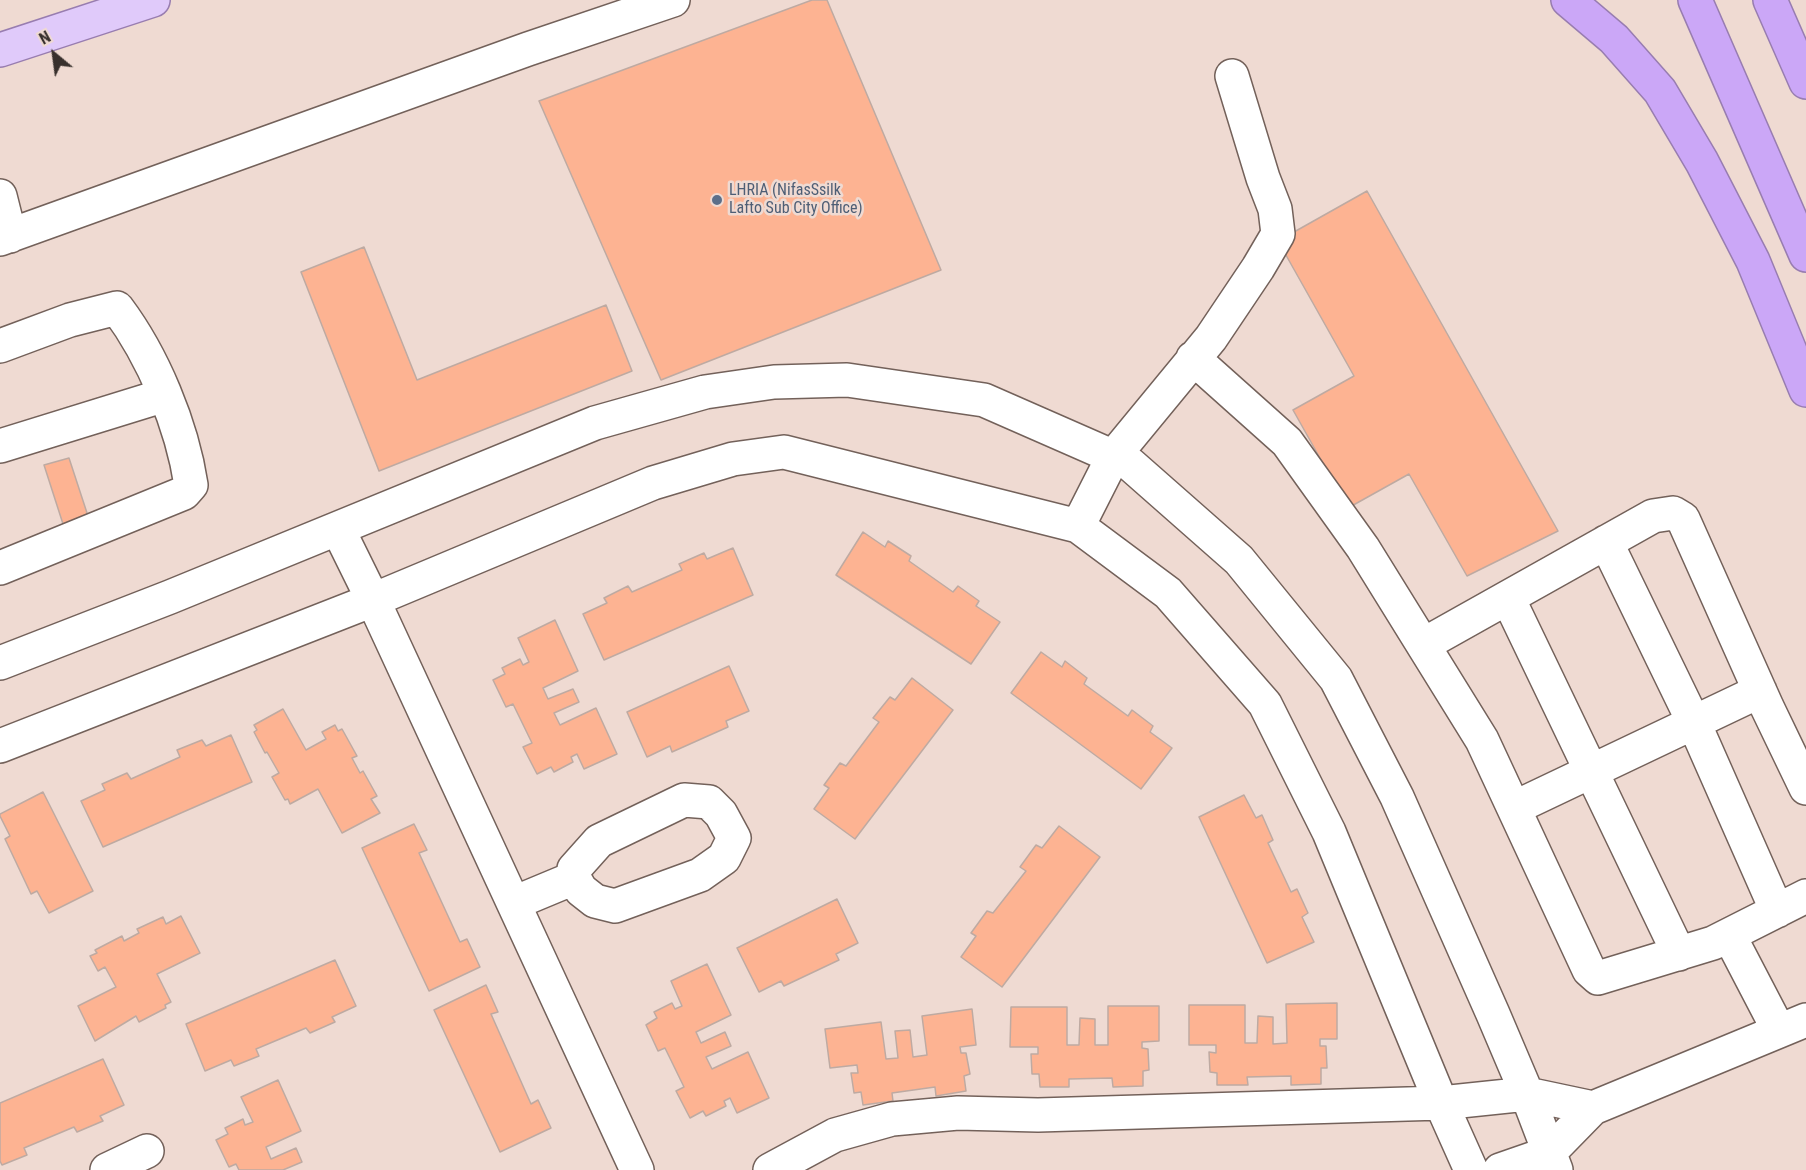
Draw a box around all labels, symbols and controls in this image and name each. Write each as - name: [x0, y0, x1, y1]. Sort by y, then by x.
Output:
- north arrow: [24, 24, 84, 84]
- text: N: [36, 27, 54, 49]
- place label: LHRIA (NifasSsilk Lafto Sub City Office): [729, 181, 863, 219]
- marker: LHRIA (NifasSsilk Lafto Sub City Office): [710, 193, 724, 207]

